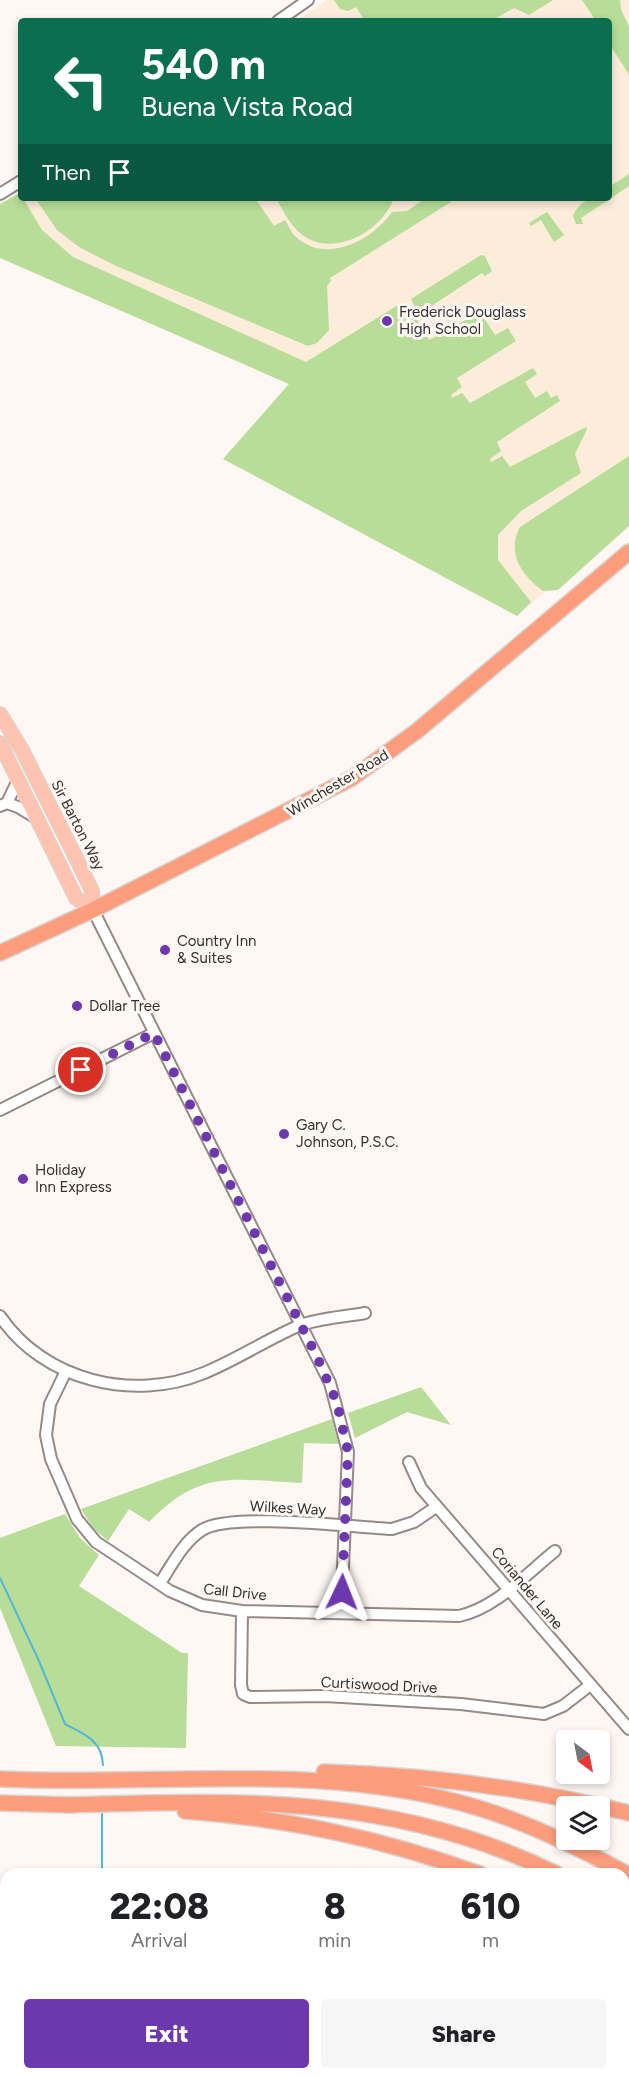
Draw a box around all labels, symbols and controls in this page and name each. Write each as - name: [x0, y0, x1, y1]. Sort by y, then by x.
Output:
- text: 540 m: [141, 39, 266, 90]
- icon: left: [42, 42, 120, 120]
- text: Buena Vista Road: [141, 90, 353, 123]
- icon: arrive: [103, 156, 136, 189]
- text: Then: [42, 159, 91, 186]
- place label: Frederick Douglass High School: [399, 303, 526, 338]
- marker: Frederick Douglass High School: [380, 314, 394, 328]
- street label: Winchester Road: [284, 746, 392, 820]
- street label: Sir Barton Way: [48, 777, 109, 873]
- place label: Country Inn & Suites: [177, 932, 256, 967]
- marker: Country Inn & Suites: [158, 943, 172, 957]
- place label: Dollar Tree: [89, 997, 160, 1015]
- marker: Dollar Tree: [70, 999, 84, 1013]
- pin: [55, 1044, 106, 1095]
- icon: arrive: [64, 1053, 97, 1086]
- place label: Gary C. Johnson, P.S.C.: [296, 1116, 398, 1151]
- marker: Gary C. Johnson, P.S.C.: [277, 1127, 291, 1141]
- place label: Holiday Inn Express: [35, 1161, 112, 1196]
- marker: Holiday Inn Express: [16, 1172, 30, 1186]
- street label: Wilkes Way: [249, 1497, 327, 1519]
- street label: Coriander Lane: [487, 1543, 567, 1633]
- position arrow: [310, 1560, 374, 1624]
- street label: Call Drive: [202, 1580, 268, 1604]
- street label: Curtiswood Drive: [320, 1673, 438, 1697]
- north arrow: [556, 1730, 610, 1784]
- map controls: [556, 1730, 610, 1850]
- button: layers: [556, 1796, 610, 1850]
- text: 22:08: [109, 1885, 209, 1928]
- text: 8: [324, 1885, 346, 1928]
- text: 610: [461, 1885, 521, 1928]
- text: Arrival: [131, 1928, 187, 1952]
- text: min: [318, 1928, 351, 1952]
- text: m: [482, 1928, 499, 1952]
- button: Exit: [24, 1999, 309, 2068]
- button: Share: [321, 1999, 606, 2068]

